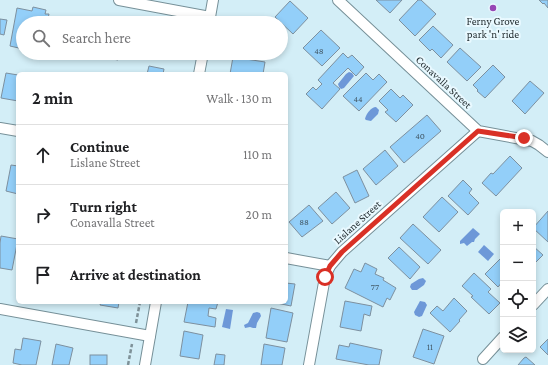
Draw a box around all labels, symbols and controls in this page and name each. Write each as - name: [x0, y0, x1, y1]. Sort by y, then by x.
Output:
- marker: Ferny Grove park 'n' ride: [488, 3, 498, 13]
- place label: Ferny Grove park 'n' ride: [467, 15, 520, 41]
- search box: [16, 16, 288, 60]
- icon: search: [30, 27, 52, 49]
- text: Search here: [62, 30, 131, 46]
- house number: 48: [314, 46, 324, 56]
- street label: Conavalla Street: [414, 53, 475, 111]
- text: 2 min: [32, 89, 73, 108]
- text: Walk · 130 m: [206, 91, 272, 106]
- house number: 44: [353, 94, 363, 104]
- route end: [515, 129, 533, 147]
- house number: 40: [415, 131, 425, 141]
- text: Continue: [70, 139, 129, 155]
- icon: ahead: [32, 144, 54, 166]
- text: 110 m: [243, 147, 272, 162]
- text: Lislane Street: [70, 155, 140, 170]
- street label: Lislane Street: [331, 197, 383, 246]
- text: Turn right: [70, 199, 137, 215]
- icon: right: [32, 204, 54, 226]
- text: 20 m: [246, 207, 272, 222]
- map controls: [500, 209, 536, 353]
- button: +: [500, 209, 536, 245]
- text: Conavalla Street: [70, 215, 155, 230]
- house number: 88: [299, 217, 309, 227]
- button: −: [500, 245, 536, 281]
- icon: arrive: [32, 264, 54, 286]
- text: Arrive at destination: [70, 267, 201, 283]
- route start: [316, 268, 334, 286]
- button: locate: [500, 281, 536, 317]
- house number: 77: [371, 282, 379, 292]
- button: layers: [500, 317, 536, 353]
- house number: 11: [427, 342, 433, 352]

